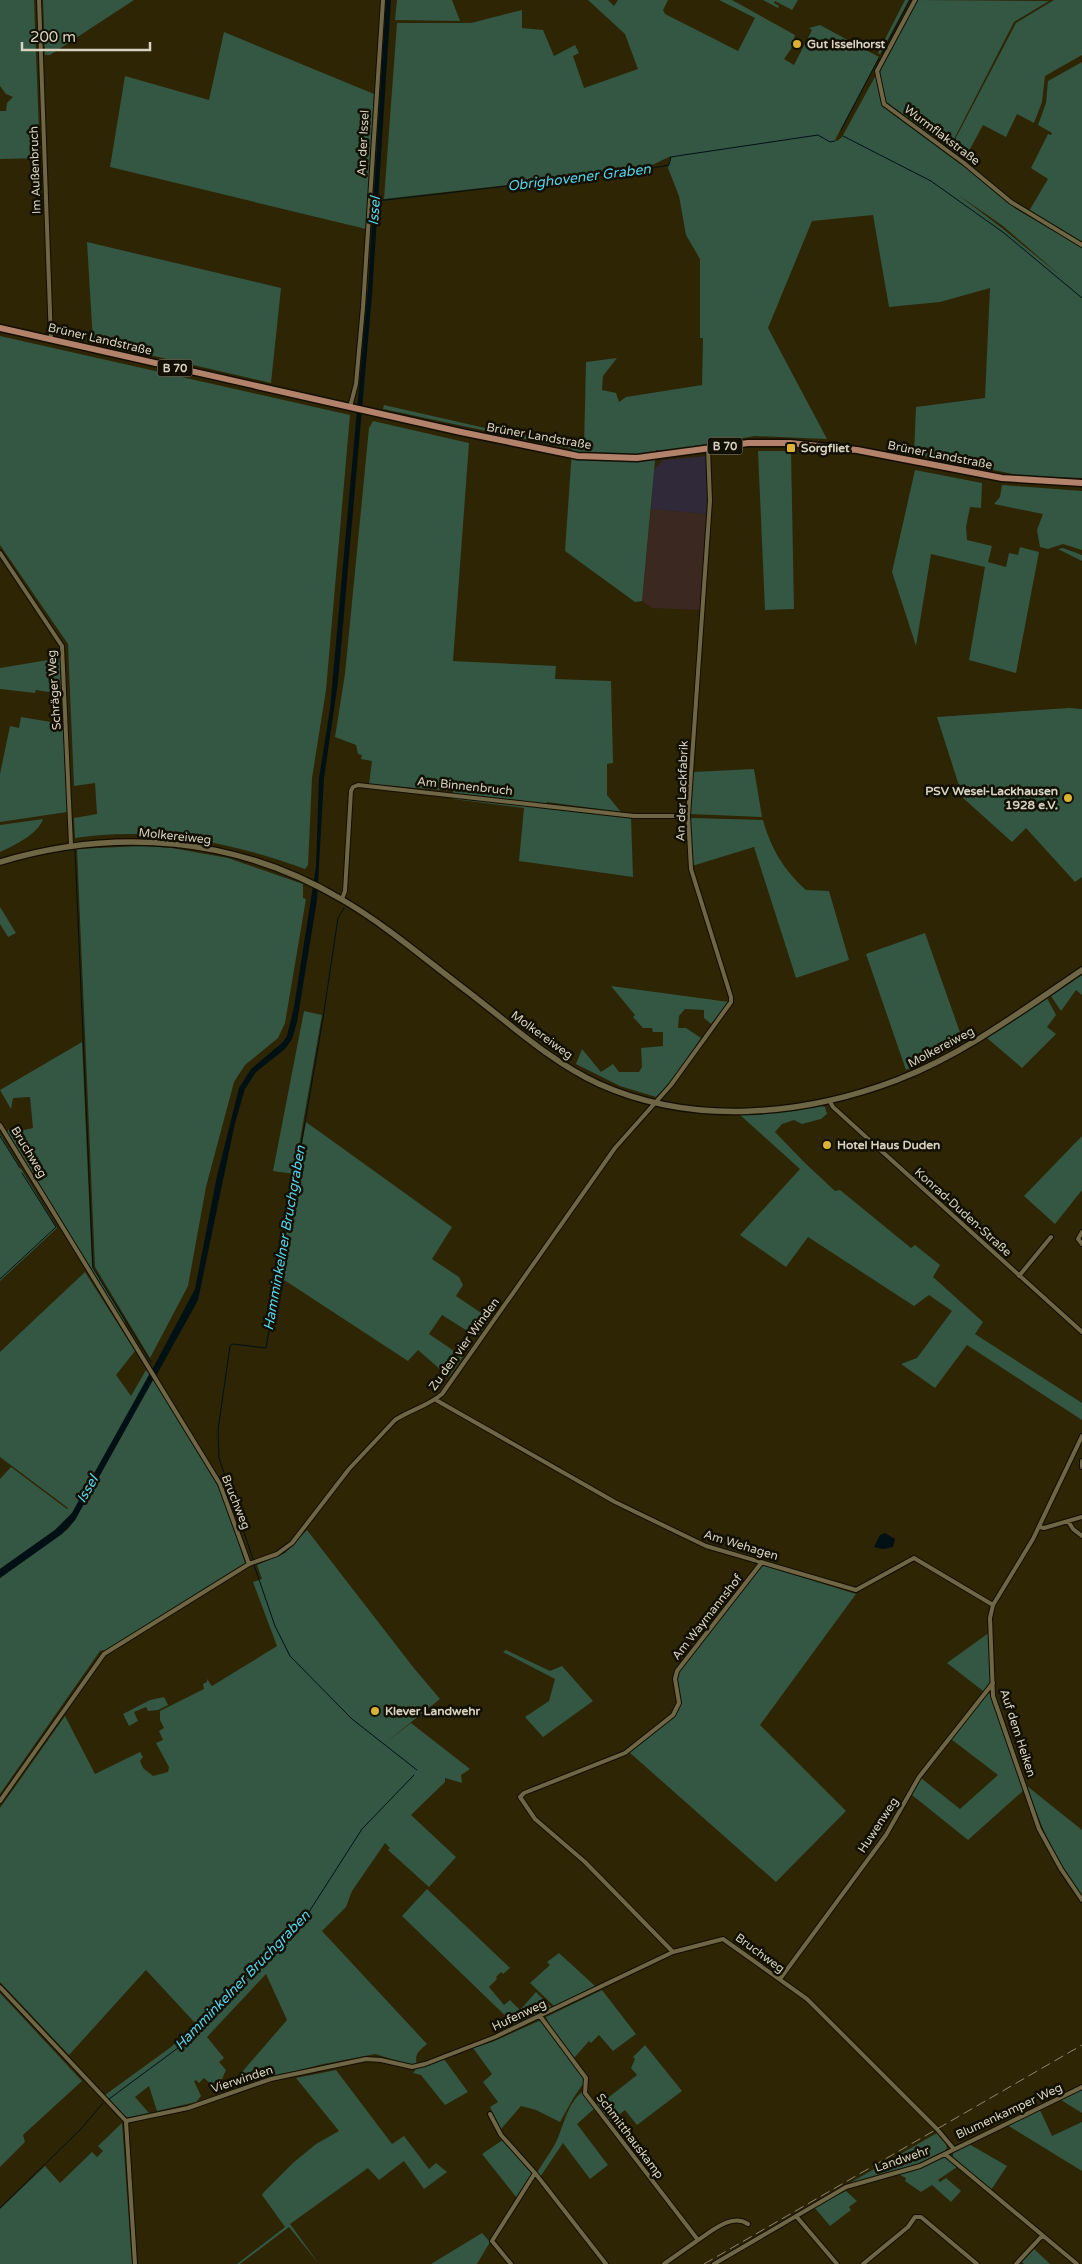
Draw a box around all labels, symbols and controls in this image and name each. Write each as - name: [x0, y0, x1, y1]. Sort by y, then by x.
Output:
- scale bar: [22, 20, 150, 52]
- text: 200 m: [30, 28, 76, 46]
- place label: Gut Isselhorst: [807, 37, 886, 51]
- marker: Gut Isselhorst: [791, 38, 803, 50]
- street label: Wurmflakstraße: [901, 102, 983, 168]
- street label: An der Issel: [354, 110, 372, 176]
- street label: Im Außenbruch: [26, 126, 44, 214]
- water label: Obrighovener Graben: [506, 160, 652, 195]
- water label: Issel: [365, 195, 384, 226]
- street label: Brüner Landstraße: [47, 320, 154, 358]
- road number: B 70: [158, 359, 192, 376]
- street label: Brüner Landstraße: [485, 420, 593, 452]
- road number: B 70: [708, 438, 742, 454]
- street label: Brüner Landstraße: [887, 438, 994, 472]
- place label: Sorgfliet: [801, 441, 850, 456]
- marker: Sorgfliet: [785, 442, 797, 454]
- street label: Schräger Weg: [44, 649, 64, 731]
- street label: An der Lackfabrik: [673, 740, 691, 842]
- street label: Am Binnenbruch: [416, 774, 514, 798]
- place label: PSV Wesel-Lackhausen 1928 e.V.: [925, 784, 1058, 812]
- marker: PSV Wesel-Lackhausen 1928 e.V.: [1062, 792, 1074, 804]
- street label: Molkereiweg: [138, 825, 212, 847]
- street label: Molkereiweg: [508, 1008, 576, 1062]
- street label: Molkereiweg: [906, 1024, 976, 1070]
- street label: Bruchweg: [8, 1124, 50, 1180]
- place label: Hotel Haus Duden: [837, 1138, 940, 1152]
- marker: Hotel Haus Duden: [821, 1139, 833, 1151]
- water label: Hamminkelner Bruchgraben: [260, 1144, 309, 1332]
- street label: Konrad-Duden-Straße: [912, 1165, 1014, 1259]
- street label: Zu den vier Winden: [426, 1295, 502, 1393]
- water label: Issel: [73, 1471, 103, 1506]
- street label: Bruchweg: [219, 1473, 253, 1531]
- street label: Am Wehagen: [702, 1527, 780, 1563]
- street label: Am Waymannshof: [669, 1571, 745, 1663]
- street label: Auf dem Heiken: [997, 1687, 1039, 1779]
- place label: Klever Landwehr: [385, 1704, 481, 1718]
- marker: Klever Landwehr: [369, 1705, 381, 1717]
- street label: Huwenweg: [855, 1795, 901, 1855]
- water label: Hamminkelner Bruchgraben: [171, 1907, 314, 2054]
- street label: Bruchweg: [733, 1930, 787, 1976]
- street label: Hufenweg: [490, 1996, 548, 2034]
- street label: Vierwinden: [209, 2062, 275, 2096]
- street label: Blumenkamper Weg: [954, 2080, 1064, 2142]
- street label: Schmitthauskamp: [593, 2091, 667, 2181]
- street label: Landwehr: [873, 2143, 931, 2175]

